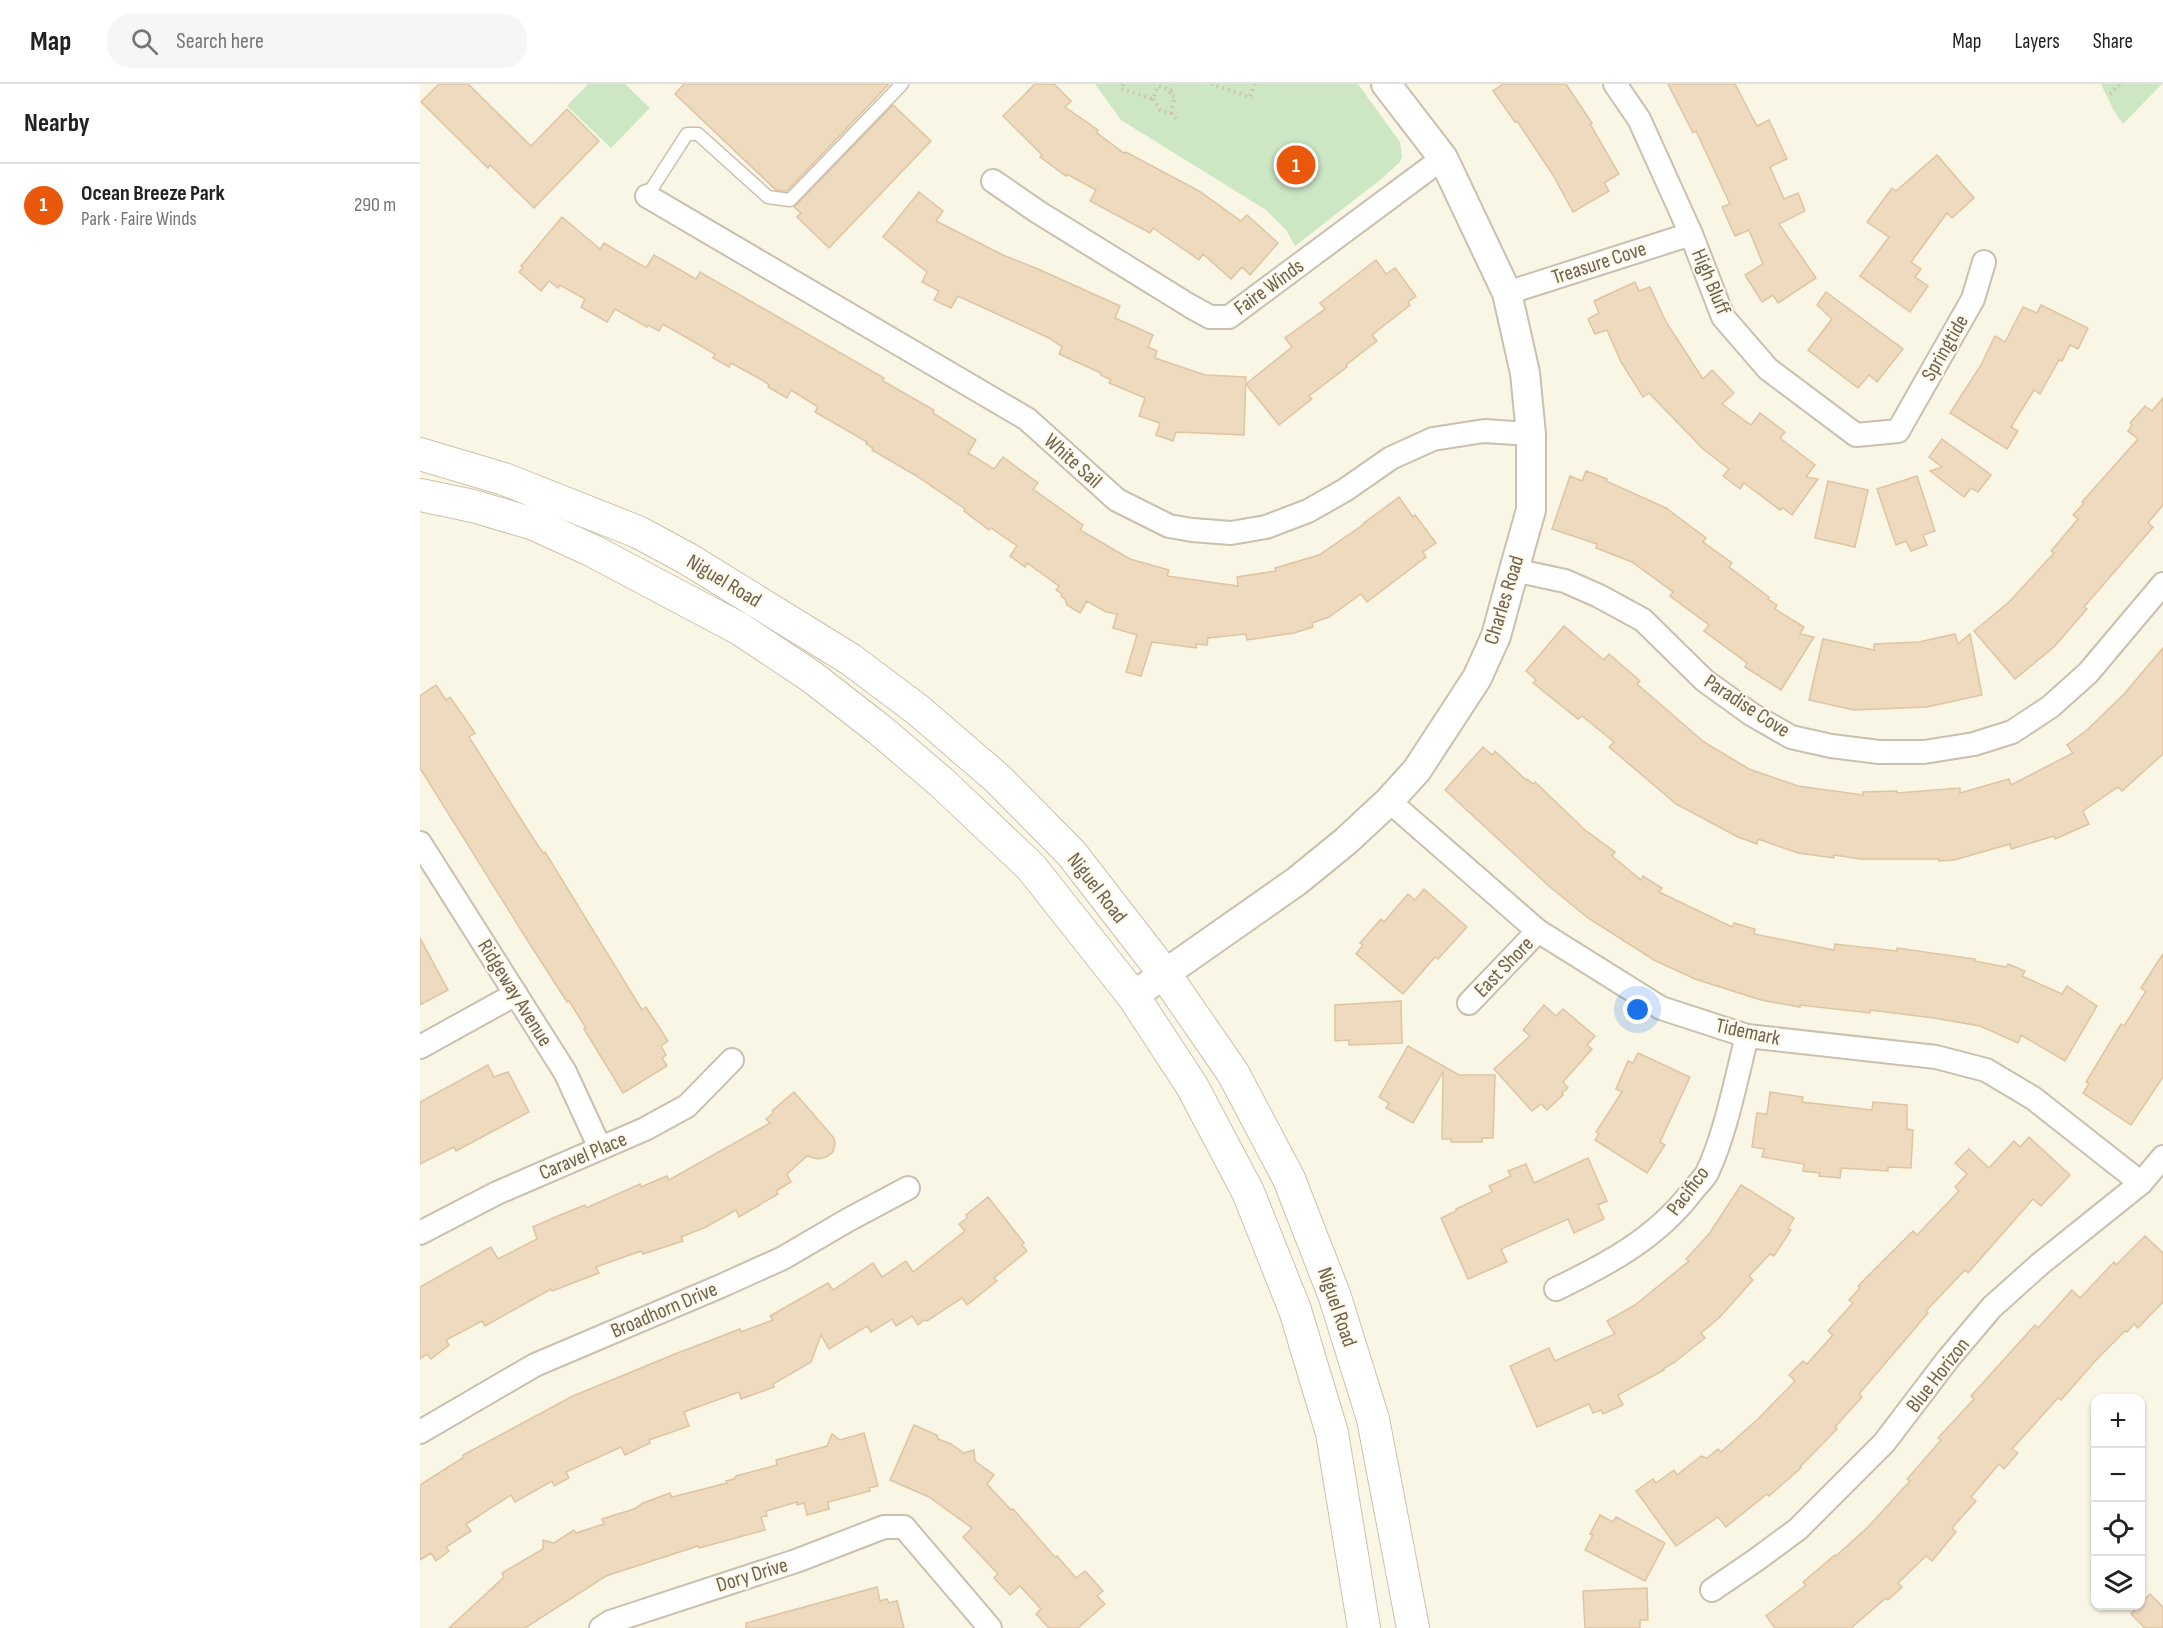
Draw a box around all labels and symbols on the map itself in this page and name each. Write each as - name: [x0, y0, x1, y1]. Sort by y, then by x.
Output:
- pin: 1: [1276, 142, 1316, 188]
- street label: Treasure Cove: [1549, 236, 1649, 290]
- street label: High Bluff: [1686, 245, 1736, 320]
- street label: Faire Winds: [1229, 253, 1309, 321]
- street label: Springtide: [1916, 310, 1974, 386]
- street label: White Sail: [1039, 428, 1107, 494]
- street label: Niguel Road: [682, 549, 766, 613]
- street label: Charles Road: [1479, 553, 1529, 647]
- street label: Paradise Cove: [1699, 669, 1795, 743]
- street label: Niguel Road: [1062, 848, 1132, 928]
- street label: East Shore: [1469, 932, 1539, 1002]
- street label: Ridgeway Avenue: [472, 935, 558, 1051]
- your location: [1623, 995, 1652, 1024]
- street label: Tidemark: [1713, 1013, 1783, 1051]
- street label: Caravel Place: [535, 1126, 631, 1186]
- street label: Pacifico: [1661, 1161, 1715, 1221]
- street label: Niguel Road: [1312, 1264, 1362, 1350]
- street label: Broadhorn Drive: [607, 1276, 721, 1344]
- street label: Blue Horizon: [1901, 1333, 1975, 1417]
- street label: Dory Drive: [713, 1552, 791, 1598]

